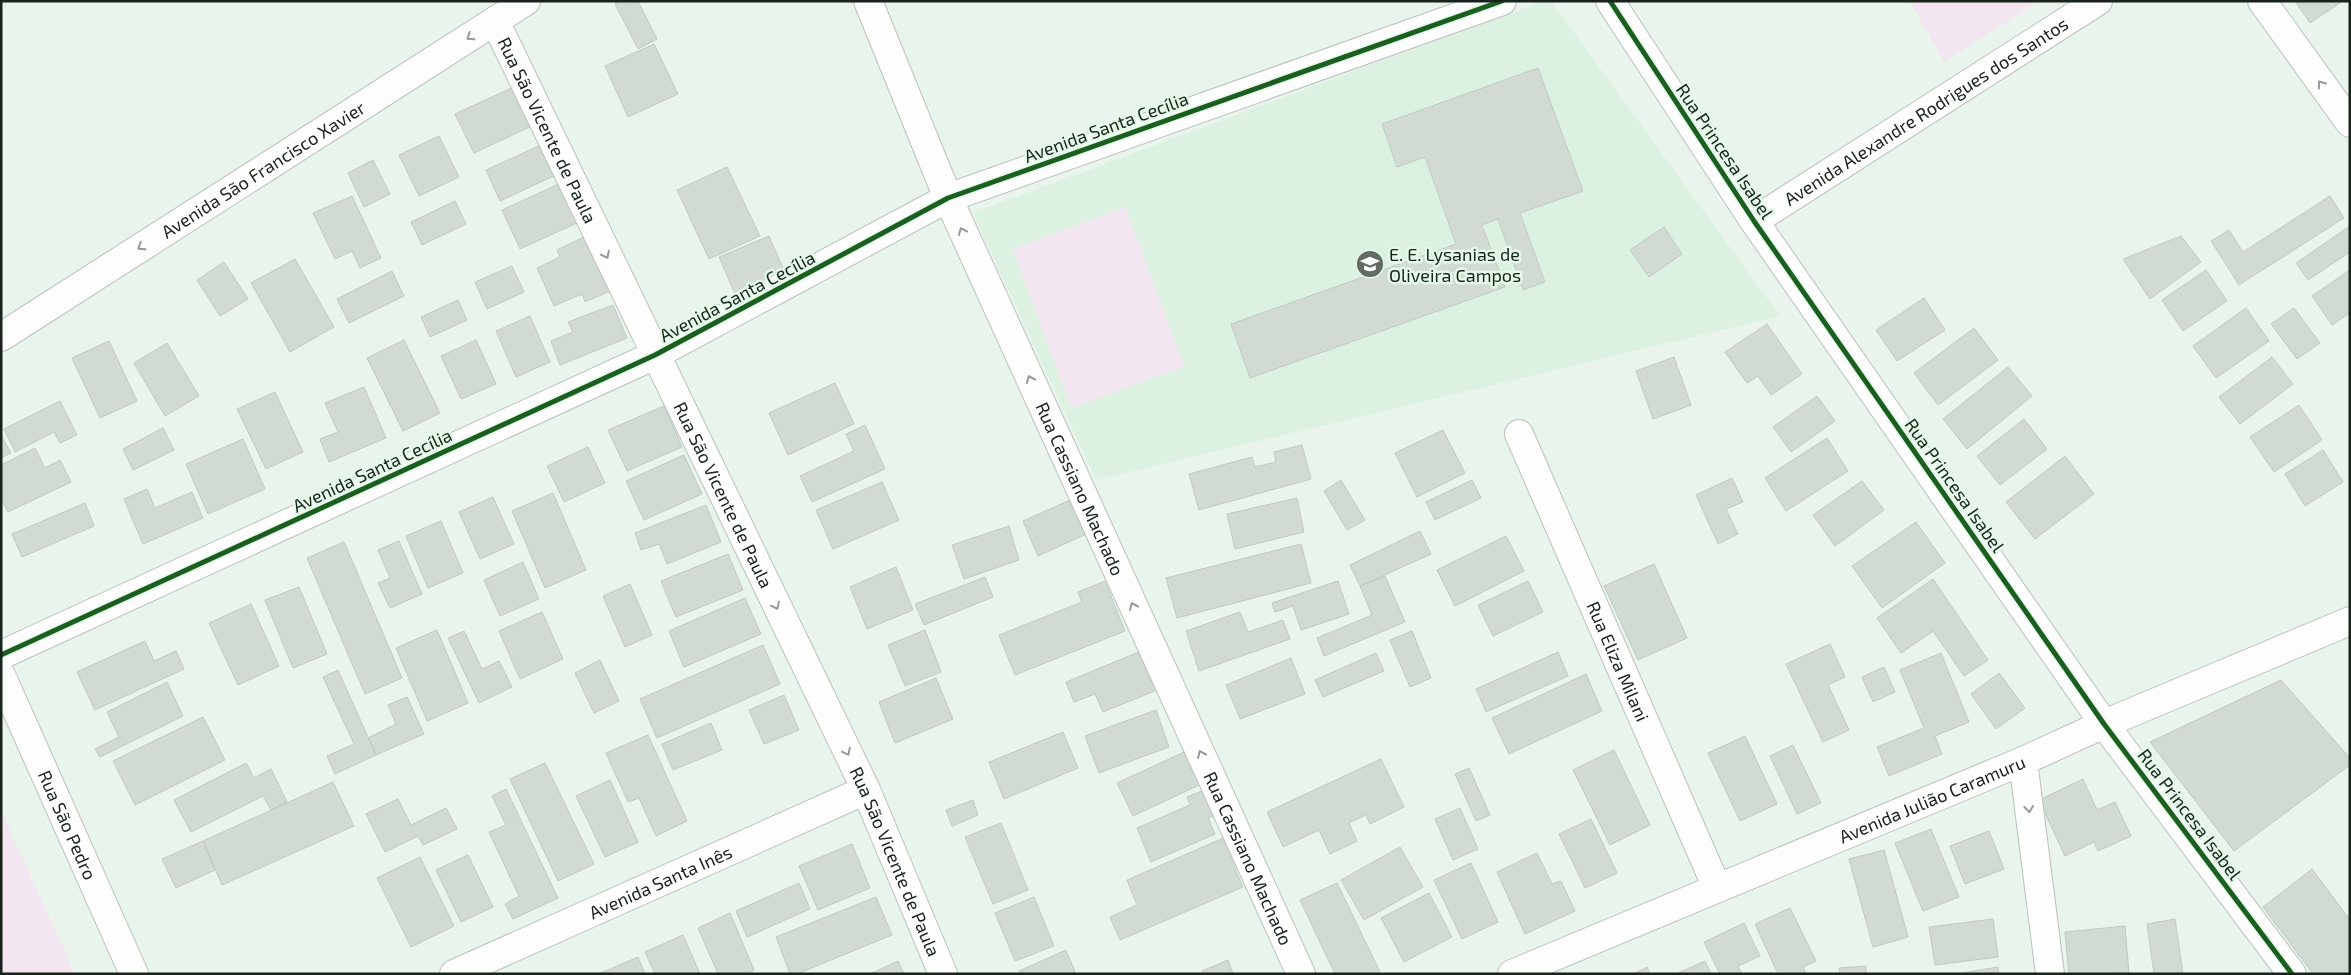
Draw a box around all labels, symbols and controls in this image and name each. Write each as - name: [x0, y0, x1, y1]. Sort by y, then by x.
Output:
- street label: Avenida Alexandre Rodrigues dos Santos: [1780, 12, 2072, 210]
- one-way arrow: [466, 31, 476, 40]
- street label: Rua São Vicente de Paula: [493, 33, 602, 227]
- street label: Rua Princesa Isabel: [1672, 79, 1779, 223]
- one-way arrow: [2318, 80, 2327, 90]
- street label: Avenida Santa Cecília: [1021, 87, 1191, 167]
- street label: Avenida São Francisco Xavier: [157, 96, 369, 243]
- one-way arrow: [958, 227, 969, 236]
- one-way arrow: [138, 241, 147, 250]
- place label: E. E. Lysanias de Oliveira Campos: [1389, 243, 1521, 286]
- street label: Avenida Santa Cecília: [655, 246, 819, 346]
- one-way arrow: [600, 249, 610, 258]
- school or university icon: E. E. Lysanias de Oliveira Campos: [1355, 249, 1385, 279]
- one-way arrow: [1025, 375, 1036, 384]
- street label: Rua São Vicente de Paula: [669, 398, 778, 591]
- street label: Rua Cassiano Machado: [1031, 398, 1129, 579]
- street label: Rua Princesa Isabel: [1901, 414, 2010, 557]
- street label: Avenida Santa Cecília: [289, 423, 455, 517]
- street label: Rua Eliza Milani: [1582, 598, 1654, 725]
- one-way arrow: [770, 601, 781, 610]
- one-way arrow: [1129, 602, 1140, 611]
- street label: Rua Princesa Isabel: [2134, 744, 2247, 884]
- one-way arrow: [841, 747, 852, 756]
- one-way arrow: [1196, 750, 1207, 759]
- street label: Avenida Julião Caramuru: [1835, 750, 2028, 848]
- street label: Rua São Vicente de Paula: [845, 763, 945, 959]
- street label: Rua São Pedro: [34, 767, 102, 883]
- street label: Rua Cassiano Machado: [1199, 768, 1297, 949]
- one-way arrow: [2023, 806, 2034, 814]
- street label: Avenida Santa Inês: [585, 840, 735, 923]

